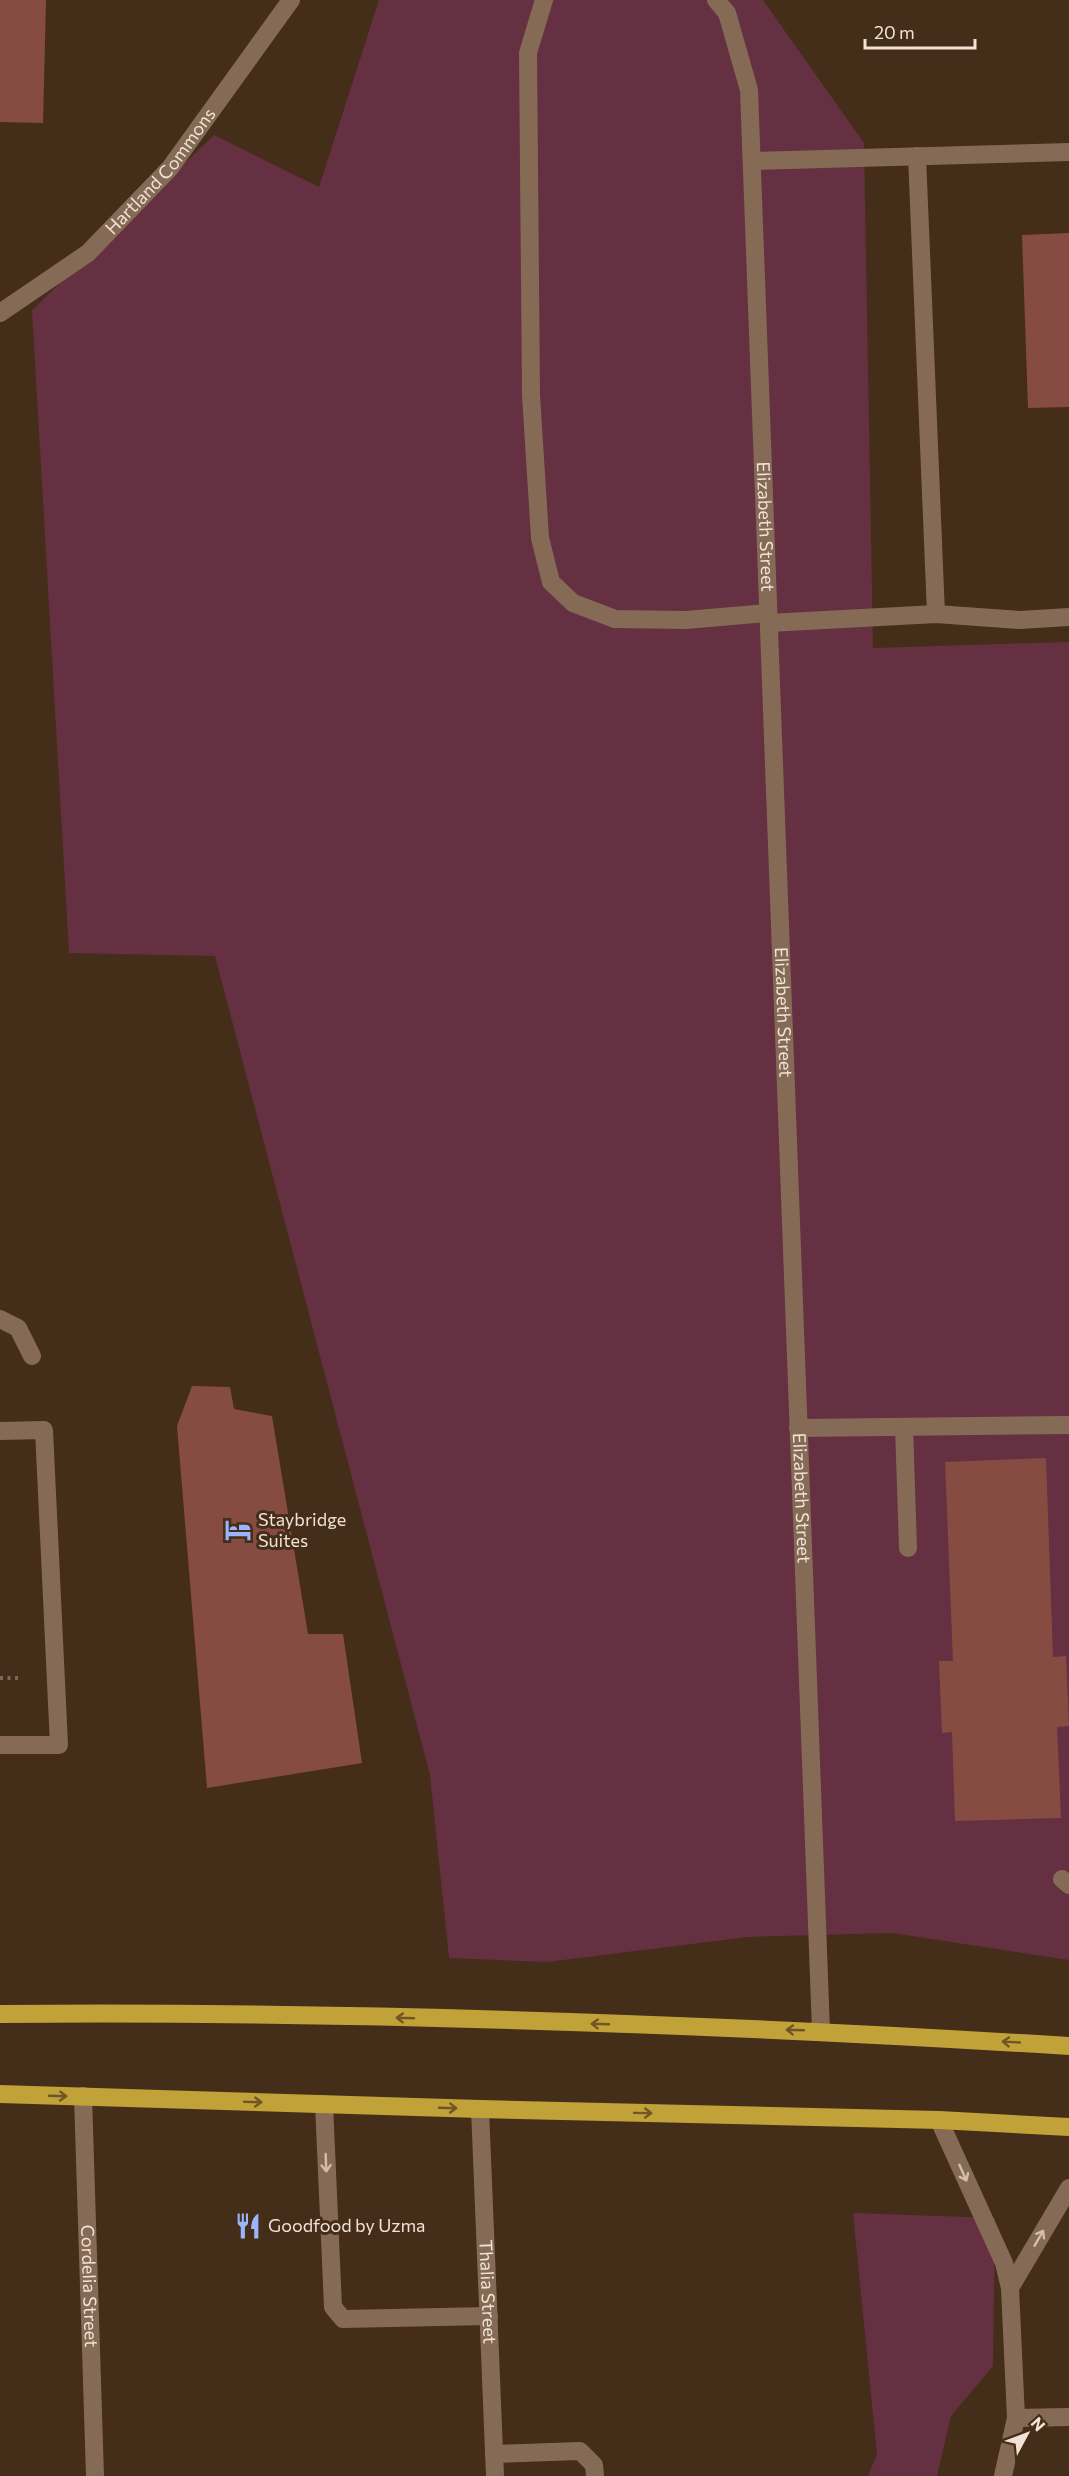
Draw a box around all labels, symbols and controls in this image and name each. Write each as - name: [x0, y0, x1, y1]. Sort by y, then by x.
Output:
- scale bar: [865, 12, 974, 50]
- text: 20 m: [874, 21, 915, 43]
- street label: Hartland Commons: [100, 103, 220, 239]
- street label: Elizabeth Street: [753, 461, 780, 592]
- street label: Elizabeth Street: [771, 947, 798, 1078]
- street label: Elizabeth Street: [789, 1432, 816, 1563]
- place label: Staybridge Suites: [258, 1508, 346, 1551]
- hotel icon: Staybridge Suites: [223, 1515, 253, 1545]
- one-way arrow: [396, 2013, 416, 2024]
- one-way arrow: [591, 2018, 611, 2030]
- one-way arrow: [785, 2024, 805, 2036]
- one-way arrow: [1001, 2037, 1021, 2048]
- one-way arrow: [48, 2090, 68, 2101]
- one-way arrow: [243, 2096, 263, 2108]
- one-way arrow: [438, 2102, 458, 2114]
- one-way arrow: [633, 2107, 653, 2119]
- one-way arrow: [321, 2152, 332, 2172]
- one-way arrow: [958, 2164, 970, 2182]
- restaurant icon: Goodfood by Uzma: [233, 2211, 263, 2241]
- place label: Goodfood by Uzma: [268, 2214, 426, 2236]
- street label: Cordelia Street: [77, 2224, 103, 2348]
- one-way arrow: [1034, 2230, 1046, 2247]
- street label: Thalia Street: [475, 2239, 502, 2344]
- north arrow: [997, 2404, 1057, 2464]
- text: N: [1028, 2413, 1050, 2435]

